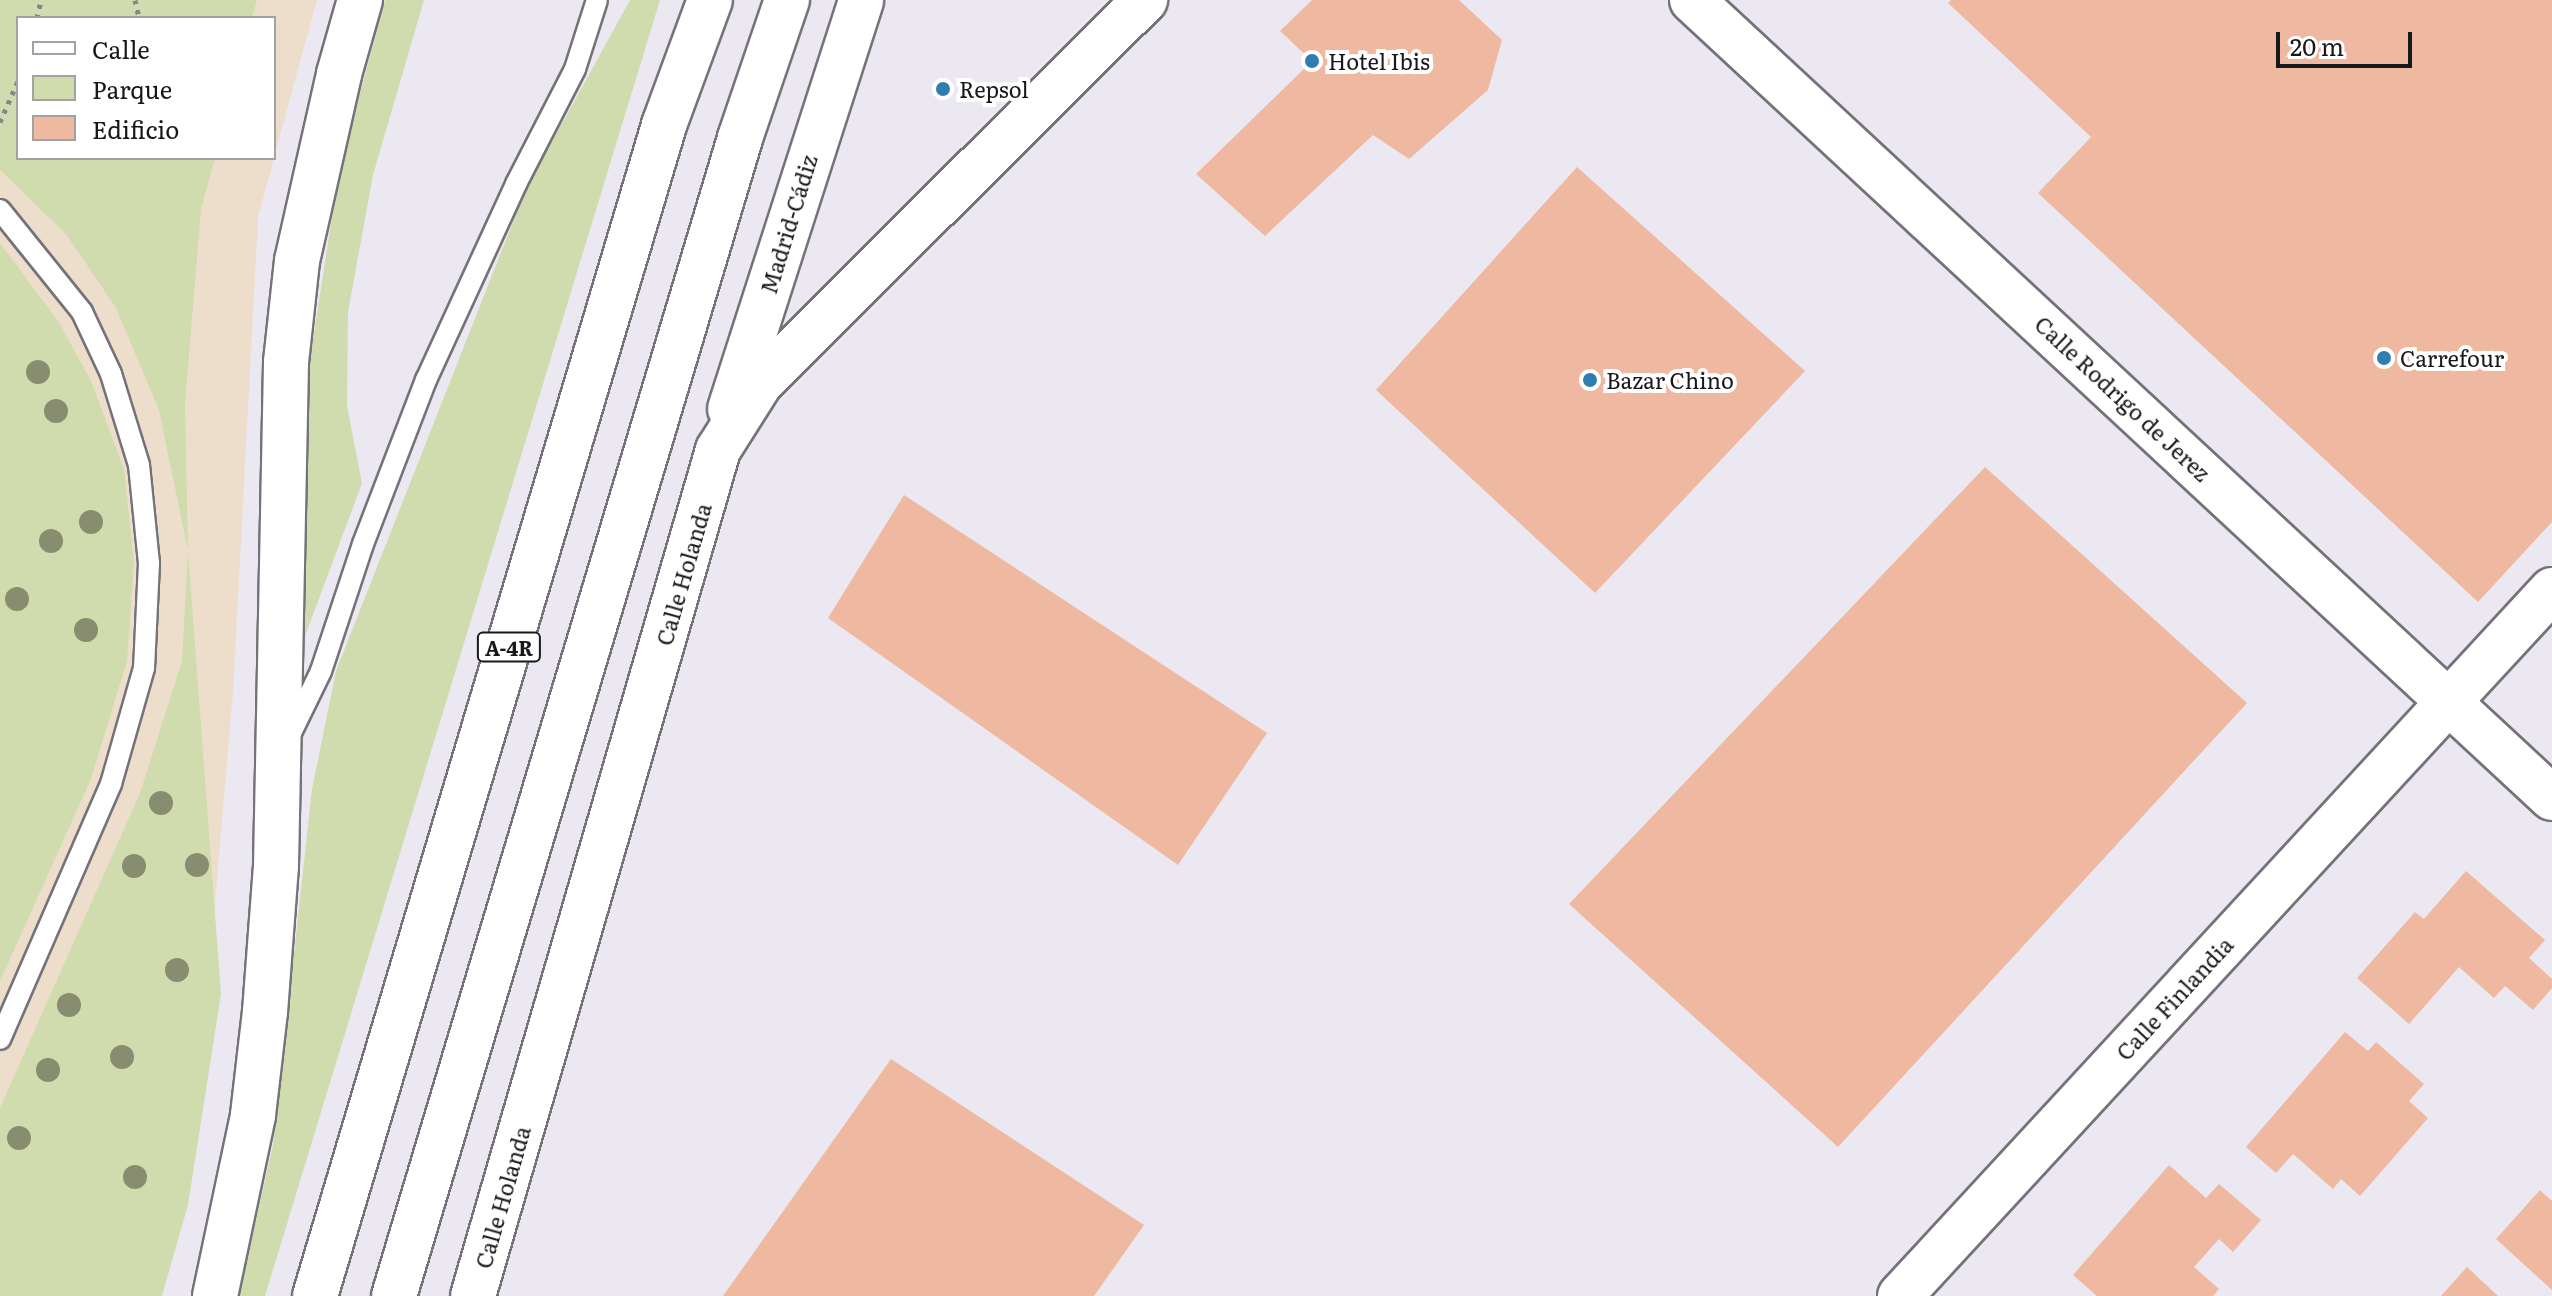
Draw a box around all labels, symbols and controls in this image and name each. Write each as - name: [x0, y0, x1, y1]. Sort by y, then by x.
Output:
- legend: [16, 16, 276, 160]
- scale bar: [2280, 16, 2416, 66]
- text: 20 m: [2290, 28, 2344, 63]
- text: Calle: [92, 31, 150, 66]
- place label: Hotel Ibis: [1328, 48, 1430, 74]
- marker: Hotel Ibis: [1303, 52, 1321, 70]
- text: Parque: [92, 71, 172, 106]
- place label: Repsol: [959, 76, 1029, 102]
- marker: Repsol: [934, 80, 952, 98]
- text: Edificio: [92, 111, 179, 146]
- street label: Madrid-Cádiz: [754, 151, 822, 297]
- street label: Calle Rodrigo de Jerez: [2030, 310, 2216, 486]
- place label: Carrefour: [2400, 345, 2504, 371]
- marker: Carrefour: [2375, 349, 2393, 367]
- place label: Bazar Chino: [1606, 367, 1734, 393]
- marker: Bazar Chino: [1581, 371, 1599, 389]
- street label: Calle Holanda: [650, 500, 716, 648]
- road number: A-4R: [475, 631, 543, 663]
- street label: Calle Finlandia: [2110, 931, 2238, 1065]
- street label: Calle Holanda: [469, 1123, 535, 1271]

